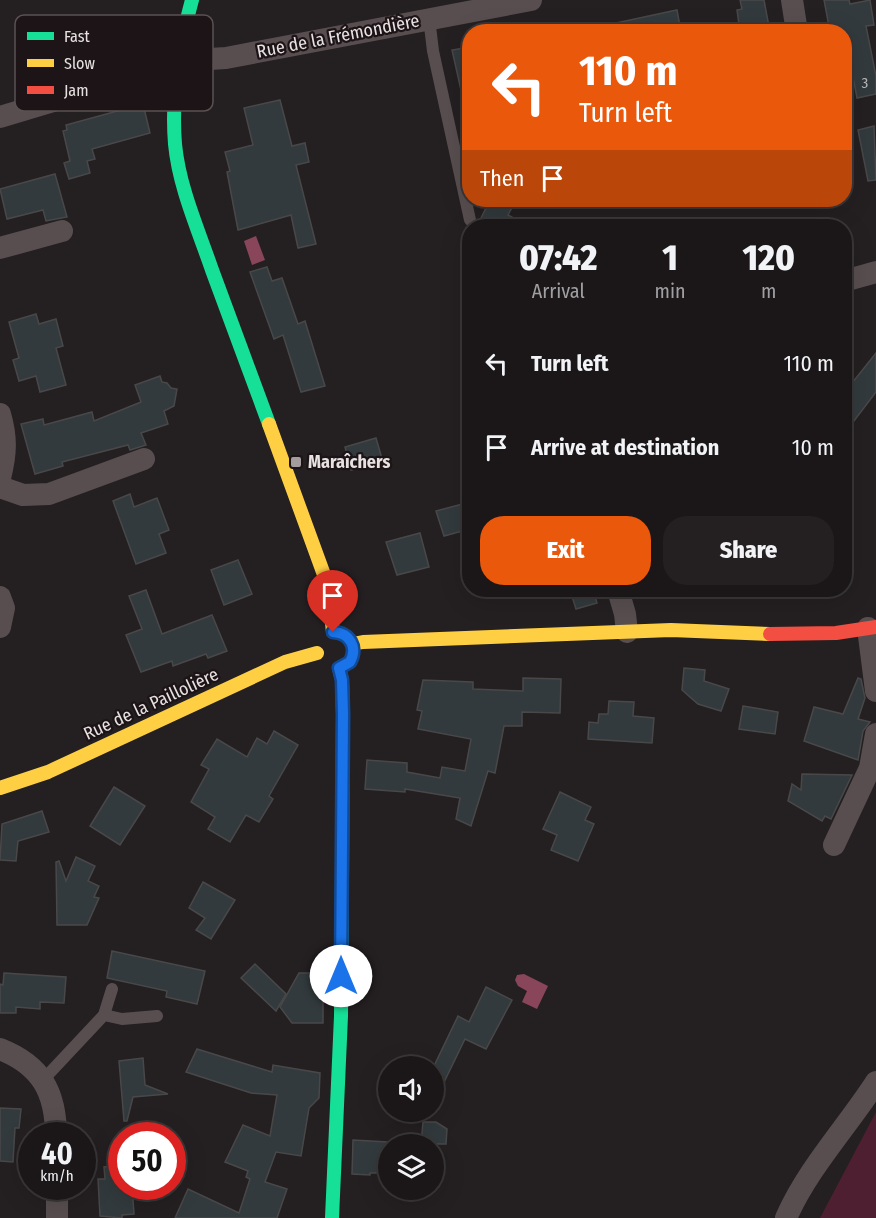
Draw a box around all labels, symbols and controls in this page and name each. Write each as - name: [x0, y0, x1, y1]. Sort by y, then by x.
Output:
- street label: Rue de la Frémondière: [255, 9, 421, 63]
- legend: [15, 15, 213, 111]
- text: Fast: [64, 27, 91, 46]
- text: 110 m: [579, 46, 678, 96]
- icon: left: [480, 48, 558, 126]
- text: Slow: [64, 54, 95, 73]
- house number: 3: [862, 74, 869, 92]
- text: Jam: [64, 81, 89, 100]
- text: Turn left: [579, 97, 672, 129]
- icon: arrive: [536, 162, 569, 195]
- text: Then: [480, 165, 524, 192]
- text: 07:42: [519, 236, 598, 280]
- text: 1: [662, 236, 678, 280]
- text: 120: [743, 236, 795, 280]
- text: Arrival: [532, 279, 585, 303]
- text: min: [655, 279, 685, 303]
- text: m: [761, 279, 776, 303]
- icon: left: [480, 347, 513, 380]
- text: Turn left: [531, 350, 609, 377]
- text: 110 m: [784, 350, 834, 377]
- icon: arrive: [480, 431, 513, 464]
- text: Arrive at destination: [531, 434, 719, 461]
- text: 10 m: [792, 434, 834, 461]
- place label: Maraîchers: [308, 451, 390, 473]
- marker: Maraîchers: [289, 455, 303, 469]
- button: Exit: [480, 516, 651, 585]
- button: Share: [663, 516, 834, 585]
- pin: [307, 570, 358, 632]
- icon: arrive: [316, 579, 349, 612]
- street label: Rue de la Paillolière: [80, 663, 222, 745]
- position arrow: [309, 944, 373, 1008]
- map controls: [378, 1056, 444, 1200]
- button: sound: [378, 1056, 444, 1122]
- speed limit sign: 50: [108, 1122, 186, 1200]
- button: layers: [378, 1134, 444, 1200]
- text: 40: [41, 1136, 73, 1172]
- text: km/h: [40, 1167, 74, 1185]

